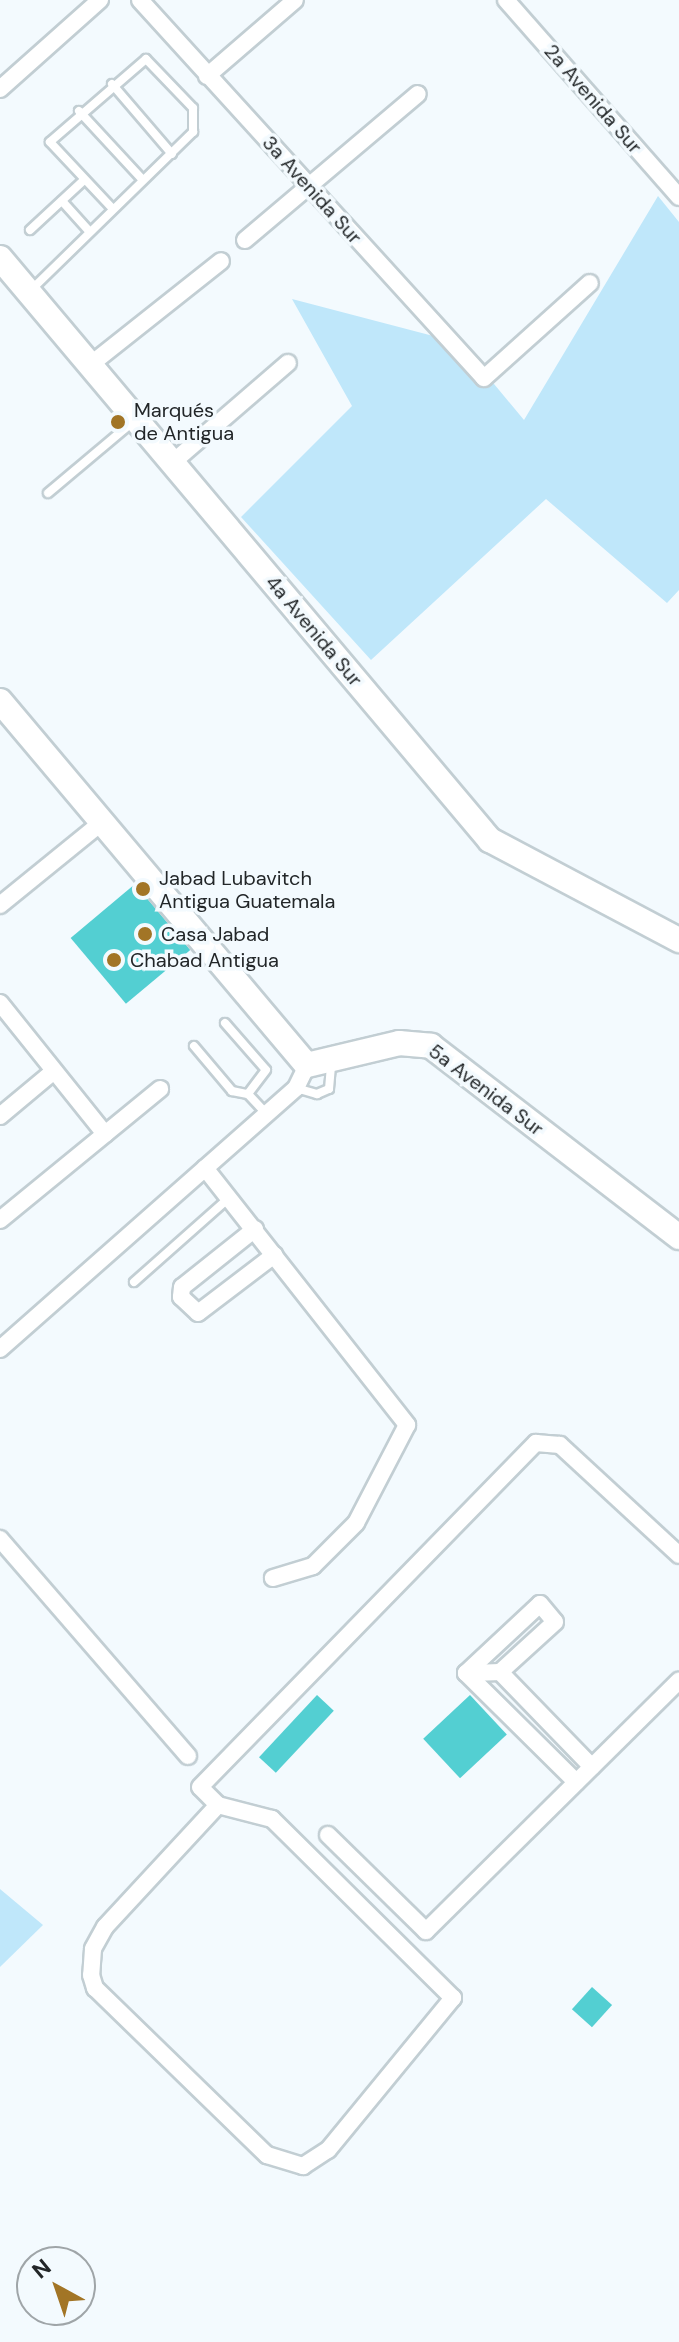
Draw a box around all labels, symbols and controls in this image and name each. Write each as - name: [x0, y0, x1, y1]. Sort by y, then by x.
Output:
- street label: 2a Avenida Sur: [539, 39, 647, 159]
- street label: 3a Avenida Sur: [257, 131, 367, 249]
- place label: Marqués de Antigua: [134, 398, 234, 445]
- marker: Marqués de Antigua: [109, 413, 127, 431]
- street label: 4a Avenida Sur: [261, 571, 367, 691]
- place label: Jabad Lubavitch Antigua Guatemala: [159, 866, 335, 913]
- marker: Jabad Lubavitch Antigua Guatemala: [134, 880, 152, 898]
- place label: Casa Jabad: [161, 922, 269, 946]
- marker: Casa Jabad: [136, 925, 154, 943]
- place label: Chabad Antigua: [130, 948, 279, 972]
- marker: Chabad Antigua: [105, 951, 123, 969]
- street label: 5a Avenida Sur: [424, 1039, 548, 1141]
- north arrow: [16, 2246, 96, 2326]
- text: N: [26, 2253, 57, 2285]

